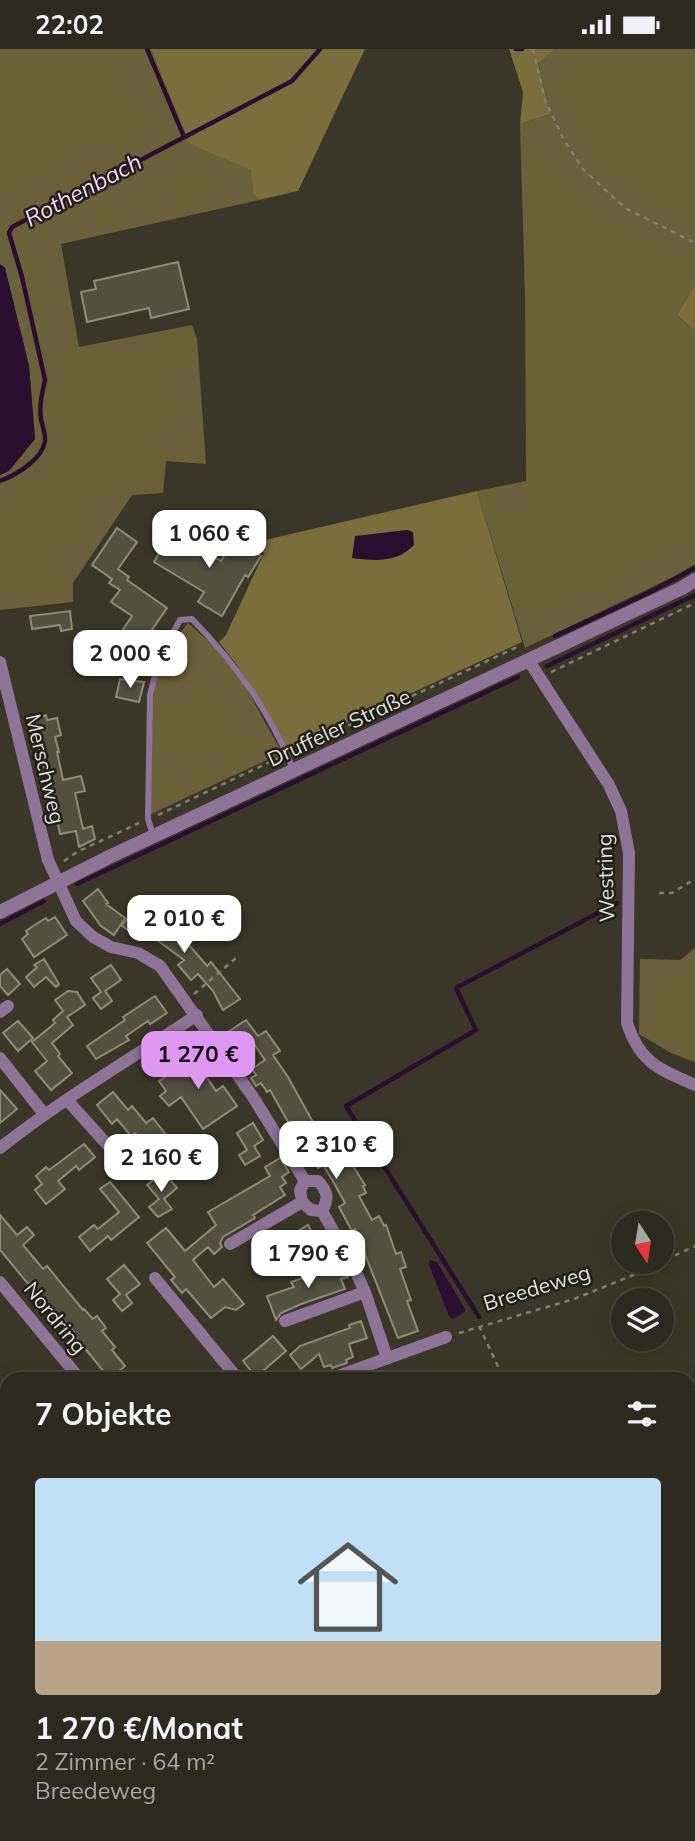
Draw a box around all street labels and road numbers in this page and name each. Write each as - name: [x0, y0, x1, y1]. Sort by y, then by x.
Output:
- street label: Druffeler Straße: [263, 683, 414, 772]
- street label: Merschweg: [21, 711, 71, 826]
- street label: Westring: [590, 833, 620, 923]
- street label: Breedeweg: [480, 1258, 593, 1316]
- street label: Nordring: [19, 1276, 93, 1359]

